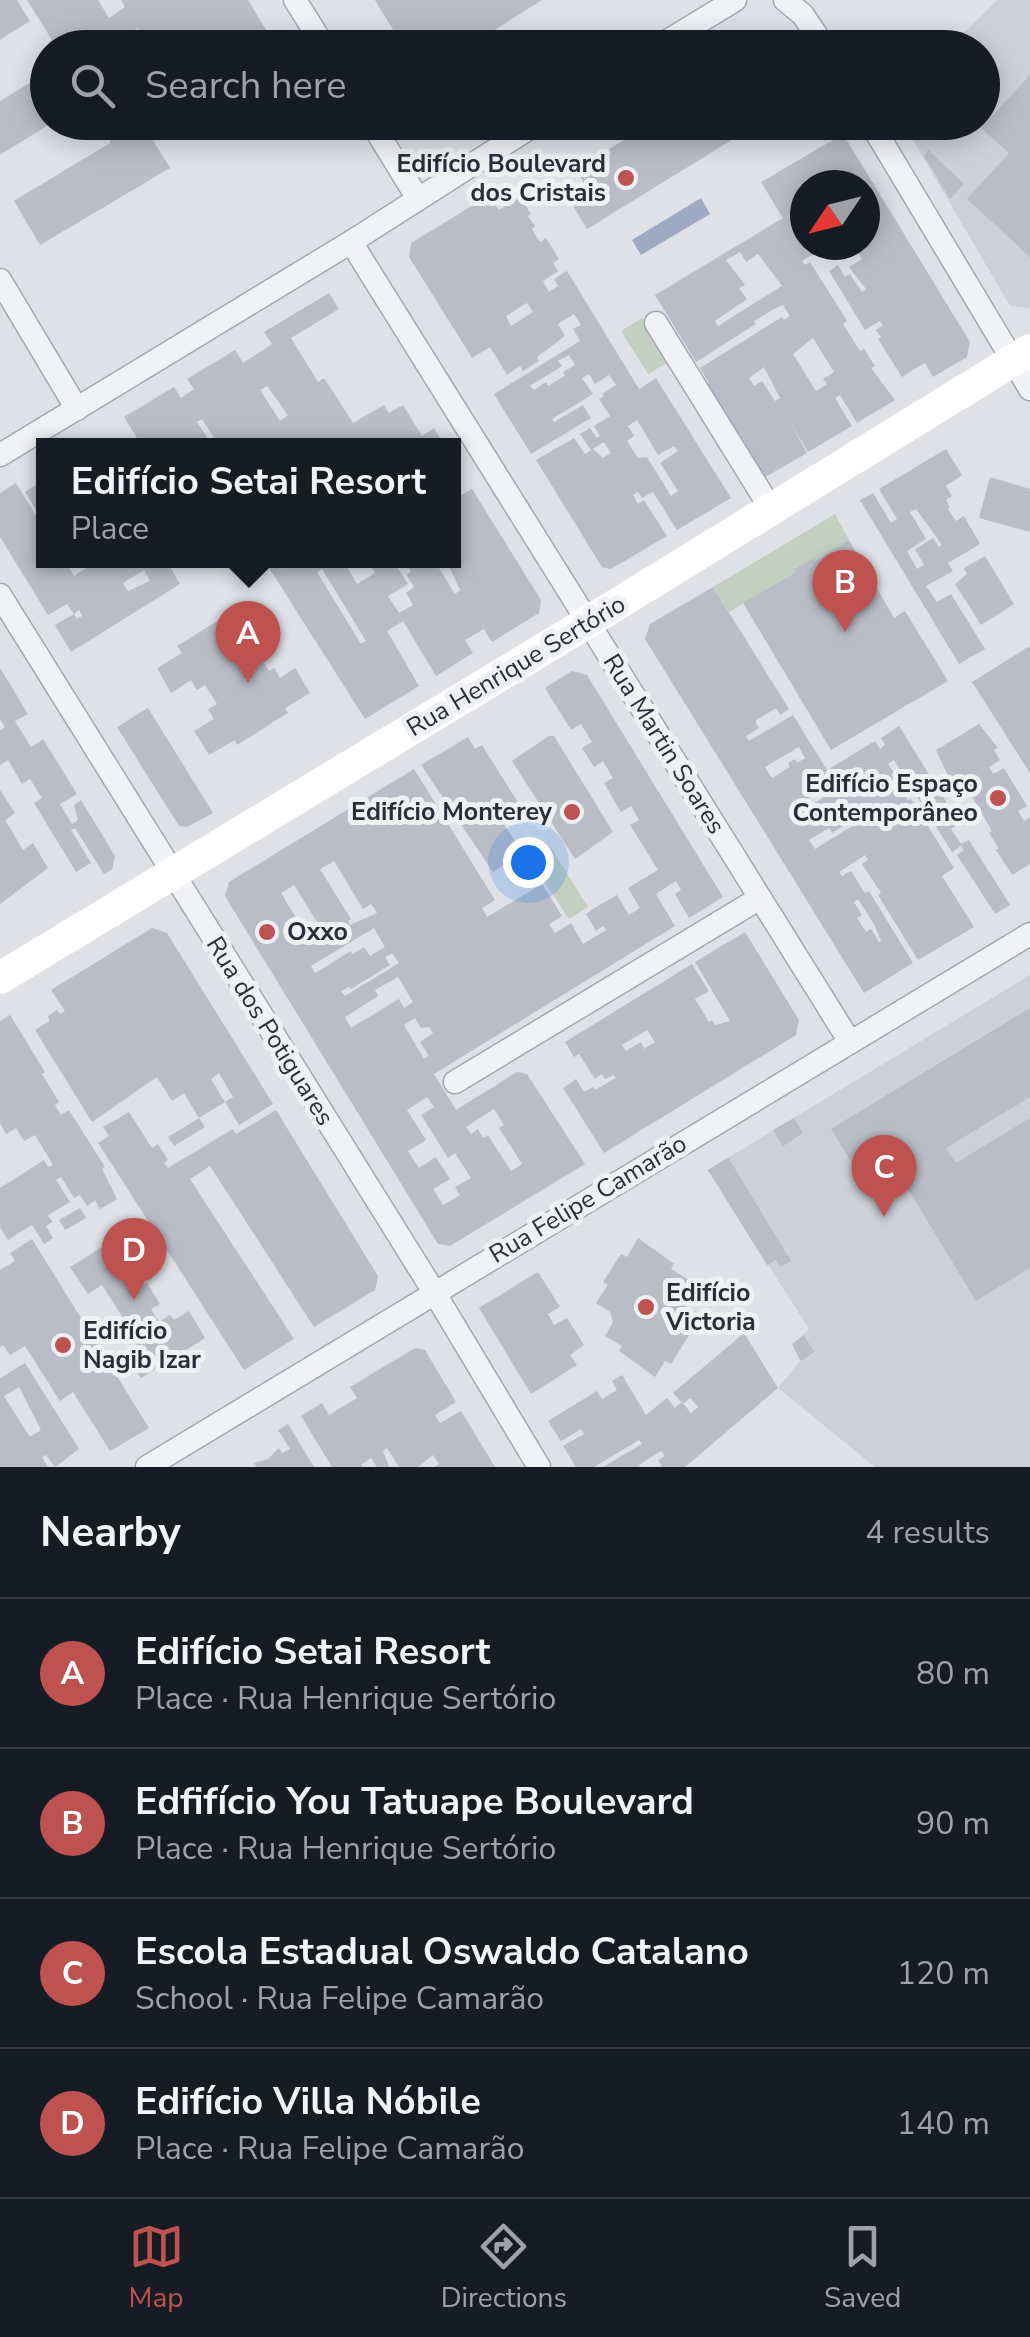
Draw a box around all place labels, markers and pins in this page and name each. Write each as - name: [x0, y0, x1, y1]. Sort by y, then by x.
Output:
- place label: Edifício Boulevard dos Cristais: [396, 147, 606, 210]
- marker: Edifício Boulevard dos Cristais: [615, 167, 637, 189]
- pin: B: [812, 550, 878, 632]
- pin: A: [216, 600, 280, 683]
- place label: Edifício Espaço Contemporâneo: [793, 767, 978, 830]
- marker: Edifício Espaço Contemporâneo: [987, 787, 1009, 809]
- place label: Edifício Monterey: [351, 795, 553, 829]
- marker: Edifício Monterey: [561, 801, 583, 823]
- place label: Oxxo: [287, 915, 348, 949]
- marker: Oxxo: [256, 921, 278, 943]
- pin: C: [852, 1134, 916, 1217]
- pin: D: [102, 1218, 166, 1300]
- place label: Edifício Victoria: [665, 1276, 756, 1339]
- marker: Edifício Victoria: [635, 1296, 657, 1318]
- place label: Edifício Nagib Izar: [83, 1314, 201, 1377]
- marker: Edifício Nagib Izar: [52, 1334, 74, 1356]

